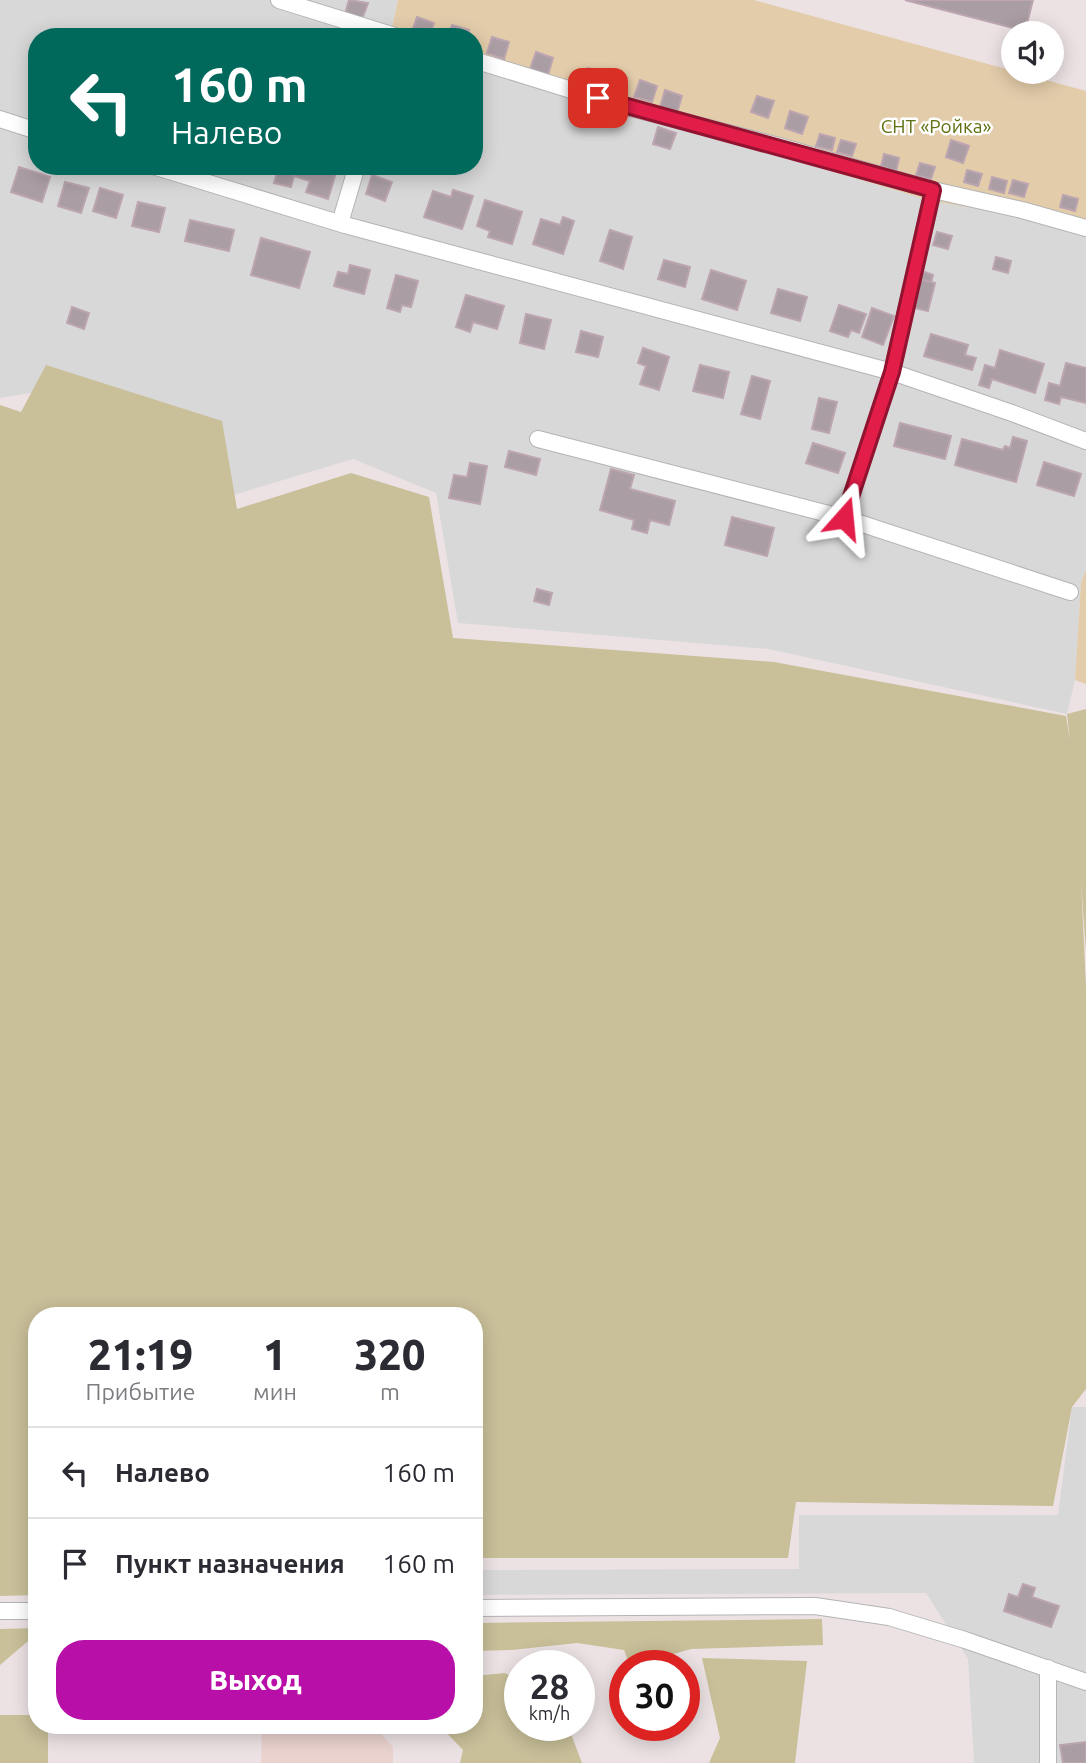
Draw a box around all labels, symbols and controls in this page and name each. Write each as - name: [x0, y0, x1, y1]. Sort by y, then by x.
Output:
- map controls: [1001, 21, 1064, 84]
- button: sound: [1001, 21, 1064, 84]
- icon: left: [56, 56, 147, 147]
- text: 160 m: [171, 56, 308, 111]
- pin: [568, 68, 628, 128]
- icon: arrive: [579, 79, 617, 117]
- text: Налево: [171, 114, 283, 150]
- park label: СНТ «Ройка»: [881, 115, 991, 137]
- position arrow: [807, 481, 881, 555]
- text: 21:19: [88, 1331, 193, 1378]
- text: 1: [263, 1331, 287, 1378]
- text: 320: [354, 1331, 425, 1378]
- text: Прибытие: [86, 1379, 196, 1404]
- text: мин: [253, 1379, 297, 1404]
- text: m: [380, 1379, 400, 1404]
- icon: left: [56, 1454, 94, 1492]
- text: Налево: [115, 1458, 210, 1487]
- text: 160 m: [383, 1458, 455, 1487]
- icon: arrive: [56, 1545, 94, 1583]
- text: Пункт назначения: [115, 1549, 345, 1578]
- text: 160 m: [383, 1549, 455, 1578]
- button: Выход: [56, 1640, 455, 1720]
- speed limit sign: 30: [609, 1650, 700, 1741]
- text: 28: [530, 1666, 569, 1706]
- text: km/h: [529, 1703, 570, 1723]

